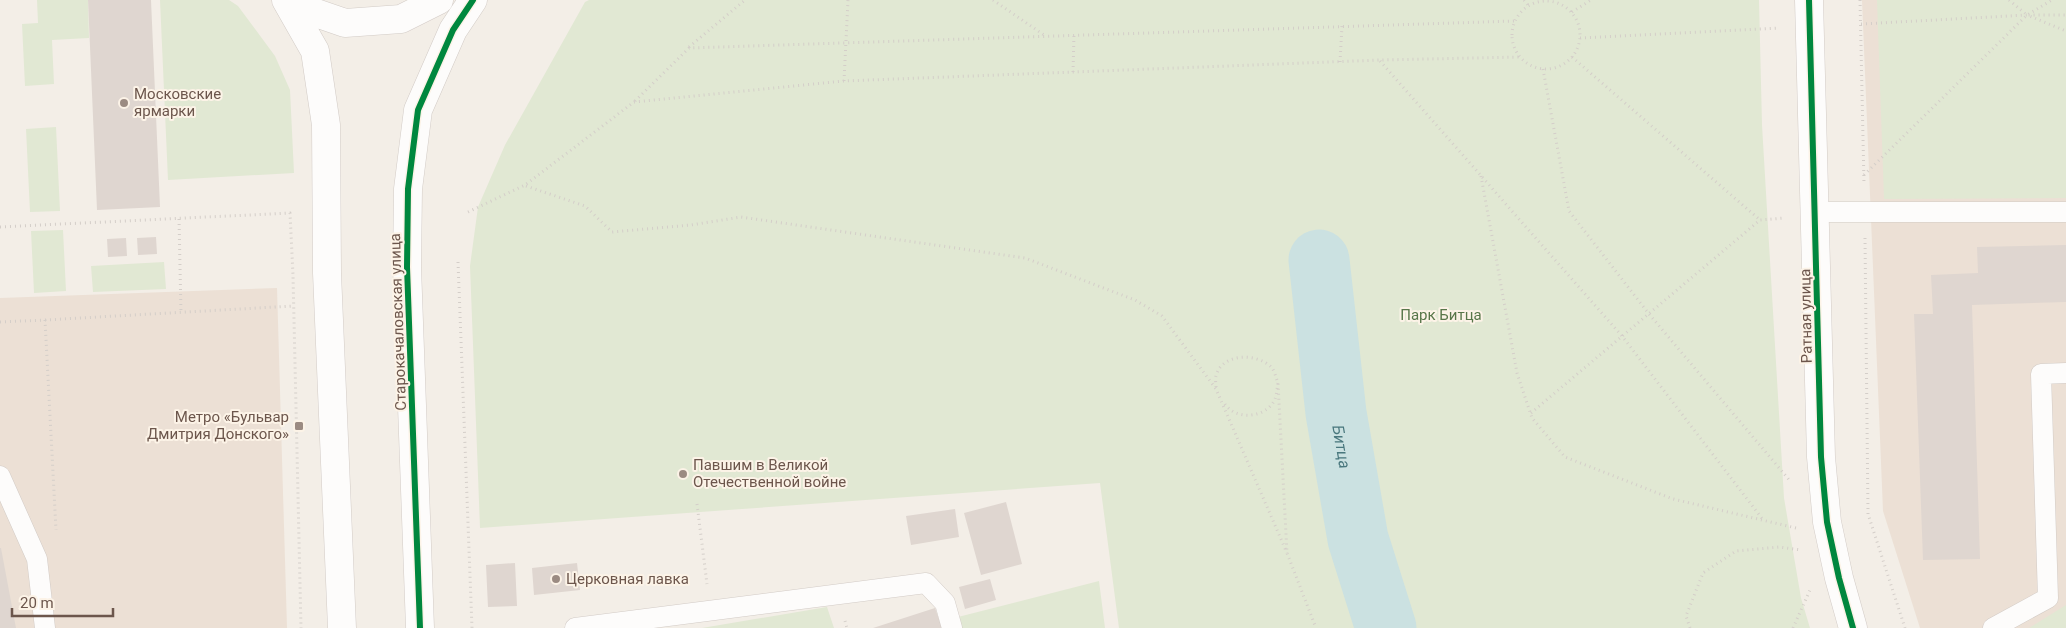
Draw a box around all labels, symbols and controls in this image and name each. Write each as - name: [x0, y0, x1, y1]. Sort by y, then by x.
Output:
- place label: Московские ярмарки: [134, 85, 221, 120]
- marker: Московские ярмарки: [118, 97, 130, 109]
- street label: Старокачаловская улица: [386, 233, 410, 411]
- street label: Ратная улица: [1796, 269, 1816, 363]
- park label: Парк Битца: [1400, 306, 1482, 324]
- place label: Метро «Бульвар Дмитрия Донского»: [147, 408, 289, 443]
- marker: Метро «Бульвар Дмитрия Донского»: [293, 420, 305, 432]
- water label: Битца: [1328, 423, 1355, 470]
- place label: Павшим в Великой Отечественной войне: [693, 456, 846, 491]
- marker: Павшим в Великой Отечественной войне: [677, 468, 689, 480]
- place label: Церковная лавка: [566, 570, 689, 588]
- marker: Церковная лавка: [550, 573, 562, 585]
- scale bar: [12, 586, 114, 618]
- text: 20 m: [20, 594, 54, 612]

